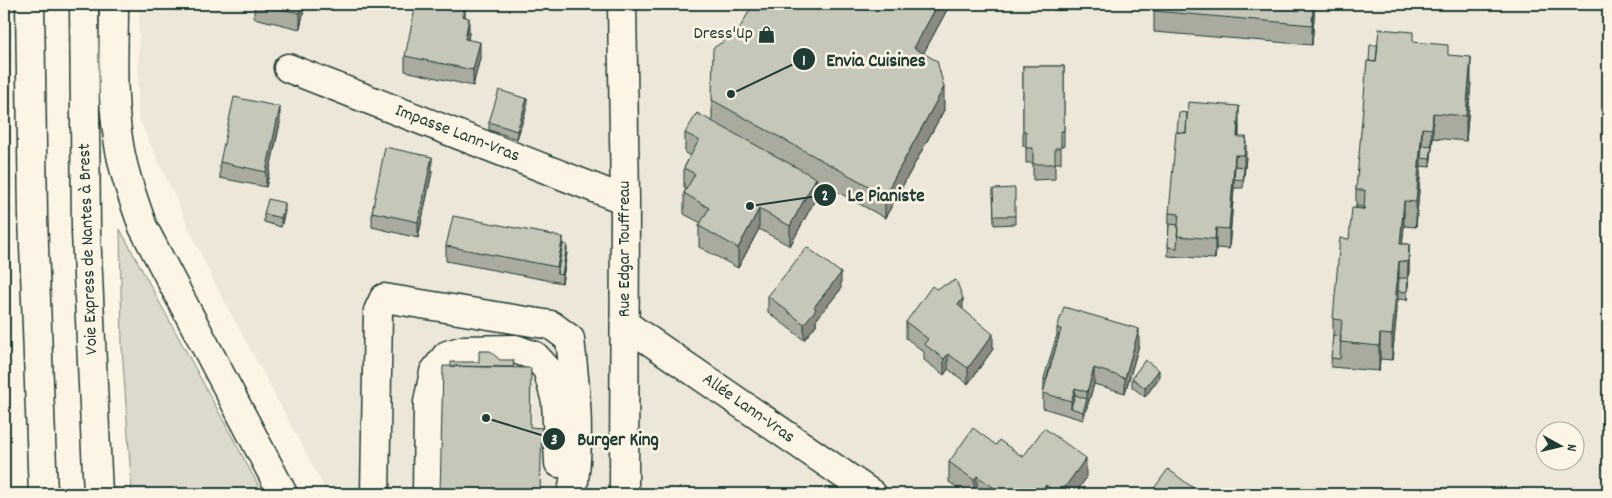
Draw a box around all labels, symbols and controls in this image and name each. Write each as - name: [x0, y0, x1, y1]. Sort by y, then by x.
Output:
- place label: Dress'Up: [693, 22, 753, 47]
- shop icon: Dress'Up: [757, 24, 777, 44]
- callout: Envia Cuisines: [792, 42, 936, 76]
- text: Envia Cuisines: [826, 49, 926, 76]
- text: 1: [802, 51, 806, 73]
- street label: Impasse Lann-Vras: [391, 99, 523, 169]
- street label: Voie Express de Nantes à Brest: [73, 142, 105, 355]
- callout: Le Pianiste: [812, 178, 934, 212]
- street label: Rue Edgar Touffreau: [613, 181, 638, 317]
- text: Le Pianiste: [847, 184, 925, 211]
- text: 2: [822, 186, 828, 208]
- street label: Allée Lann-Vras: [697, 368, 799, 450]
- north arrow: [1534, 420, 1584, 470]
- callout: Burger King: [542, 422, 668, 456]
- text: Burger King: [577, 428, 659, 455]
- text: 3: [551, 430, 558, 452]
- text: N: [1560, 443, 1581, 452]

